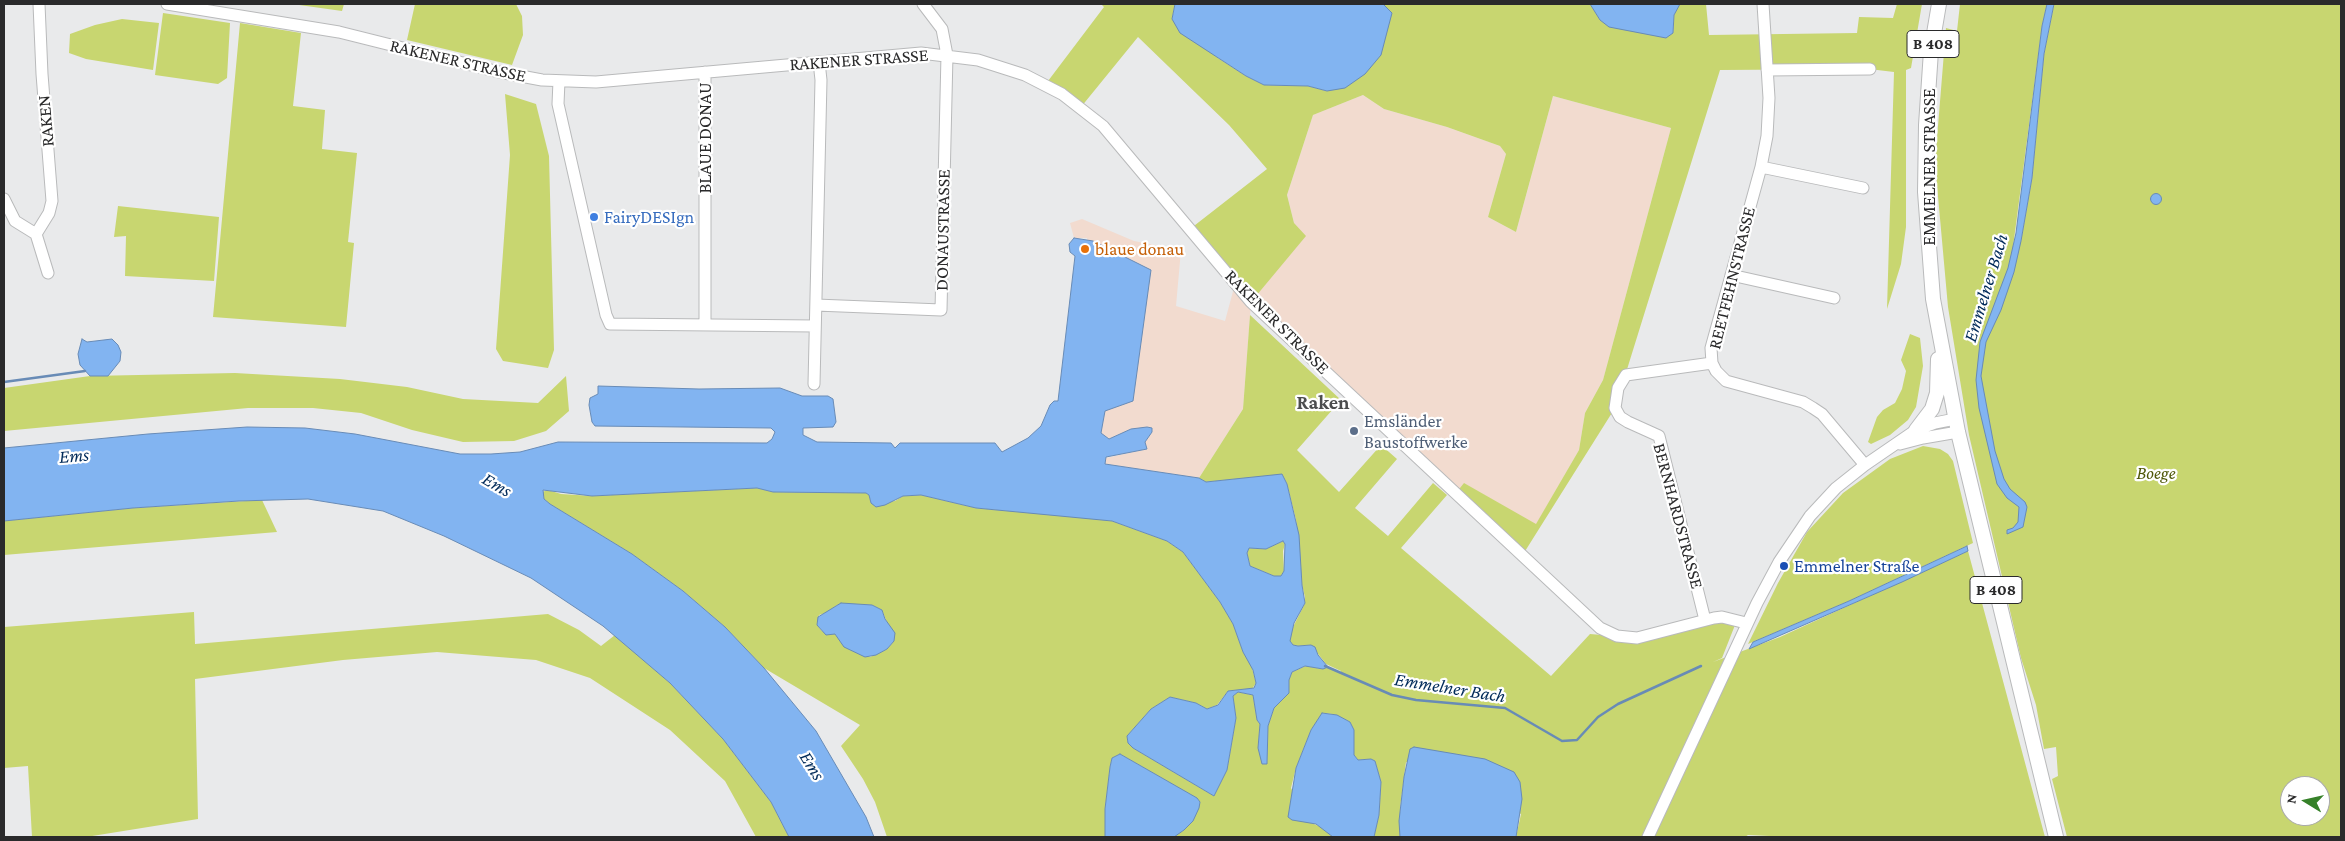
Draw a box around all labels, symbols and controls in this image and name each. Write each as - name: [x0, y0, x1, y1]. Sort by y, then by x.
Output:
- road number: B 408: [1907, 31, 1959, 58]
- street label: RAKENER STRASSE: [388, 35, 528, 87]
- street label: RAKENER STRASSE: [789, 44, 929, 76]
- street label: BLAUE DONAU: [694, 82, 716, 194]
- street label: EMMELNER STRASSE: [1918, 88, 1940, 246]
- street label: RAKEN: [33, 94, 59, 148]
- street label: DONAUSTRASSE: [931, 169, 955, 291]
- street label: REETFEHNSTRASSE: [1704, 205, 1760, 351]
- place label: FairyDESIgn: [604, 206, 694, 228]
- marker: FairyDESIgn: [588, 211, 600, 223]
- water label: Emmelner Bach: [1959, 231, 2013, 345]
- place label: blaue donau: [1095, 238, 1184, 260]
- marker: blaue donau: [1079, 243, 1091, 255]
- street label: RAKENER STRASSE: [1220, 265, 1334, 379]
- district label: Raken: [1296, 391, 1350, 415]
- place label: Emsländer Baustoffwerke: [1364, 410, 1468, 452]
- marker: Emsländer Baustoffwerke: [1348, 425, 1360, 437]
- street label: BERNHARDSTRASSE: [1648, 441, 1708, 591]
- water label: Ems: [58, 443, 90, 469]
- park label: Boege: [2136, 462, 2176, 484]
- water label: Ems: [478, 468, 516, 502]
- place label: Emmelner Straße: [1794, 555, 1919, 577]
- marker: Emmelner Straße: [1778, 560, 1790, 572]
- road number: B 408: [1970, 576, 2022, 604]
- water label: Emmelner Bach: [1393, 668, 1507, 708]
- water label: Ems: [794, 747, 830, 785]
- north arrow: [2280, 776, 2330, 826]
- text: N: [2283, 793, 2300, 805]

